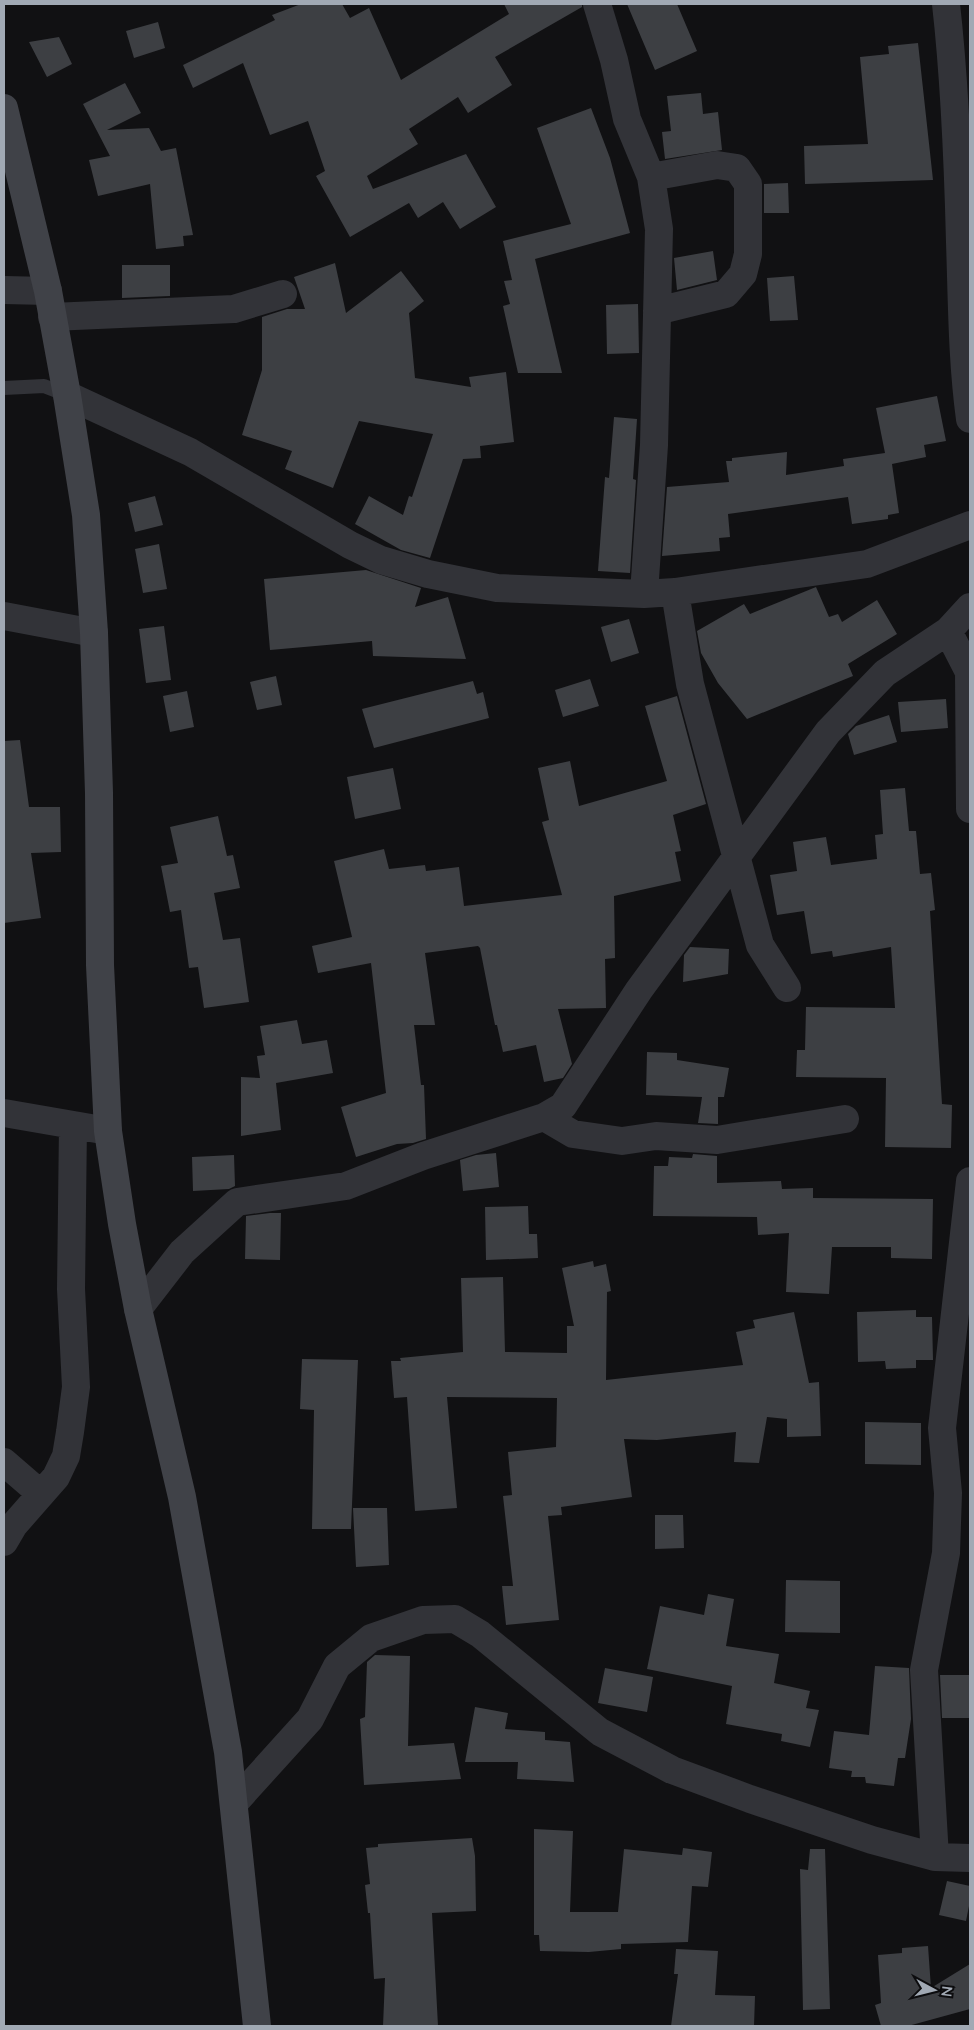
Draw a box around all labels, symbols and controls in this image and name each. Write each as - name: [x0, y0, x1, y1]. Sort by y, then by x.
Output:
- north arrow: [909, 1965, 959, 2015]
- text: N: [938, 1985, 956, 1998]

